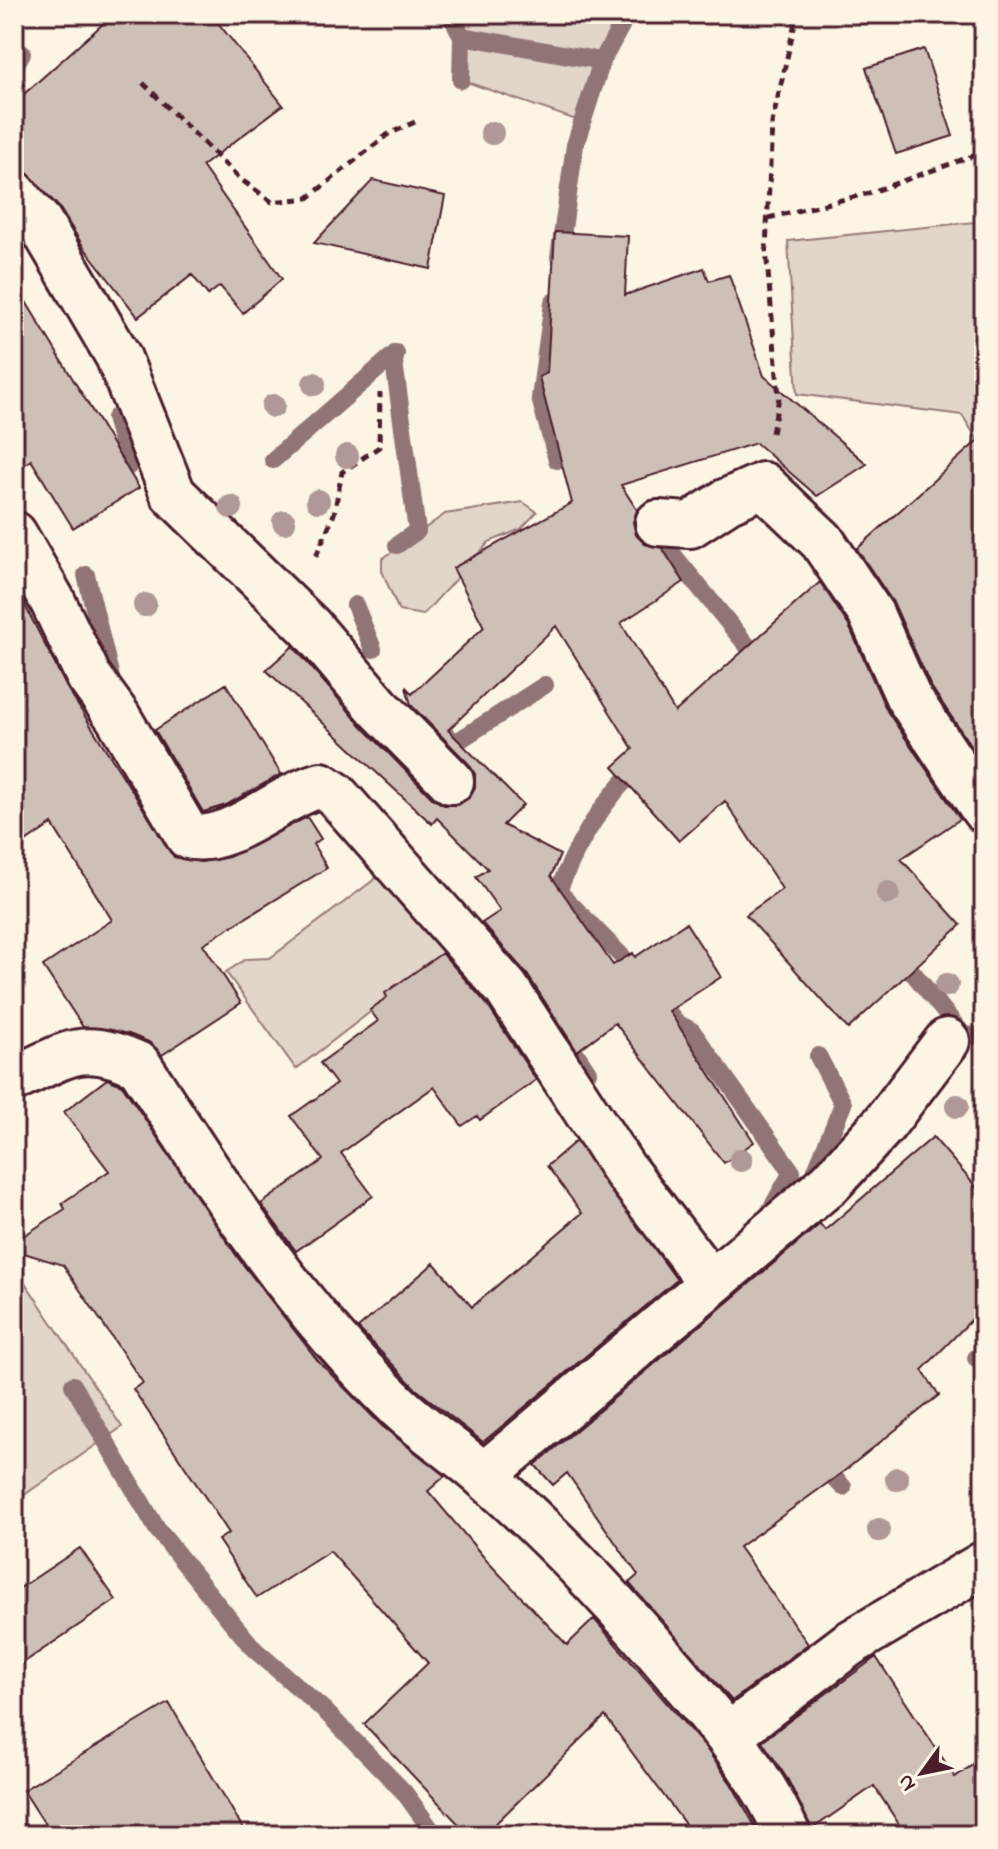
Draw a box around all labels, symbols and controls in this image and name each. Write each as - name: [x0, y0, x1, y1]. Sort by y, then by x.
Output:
- north arrow: [882, 1733, 962, 1813]
- text: N: [890, 1767, 925, 1797]

